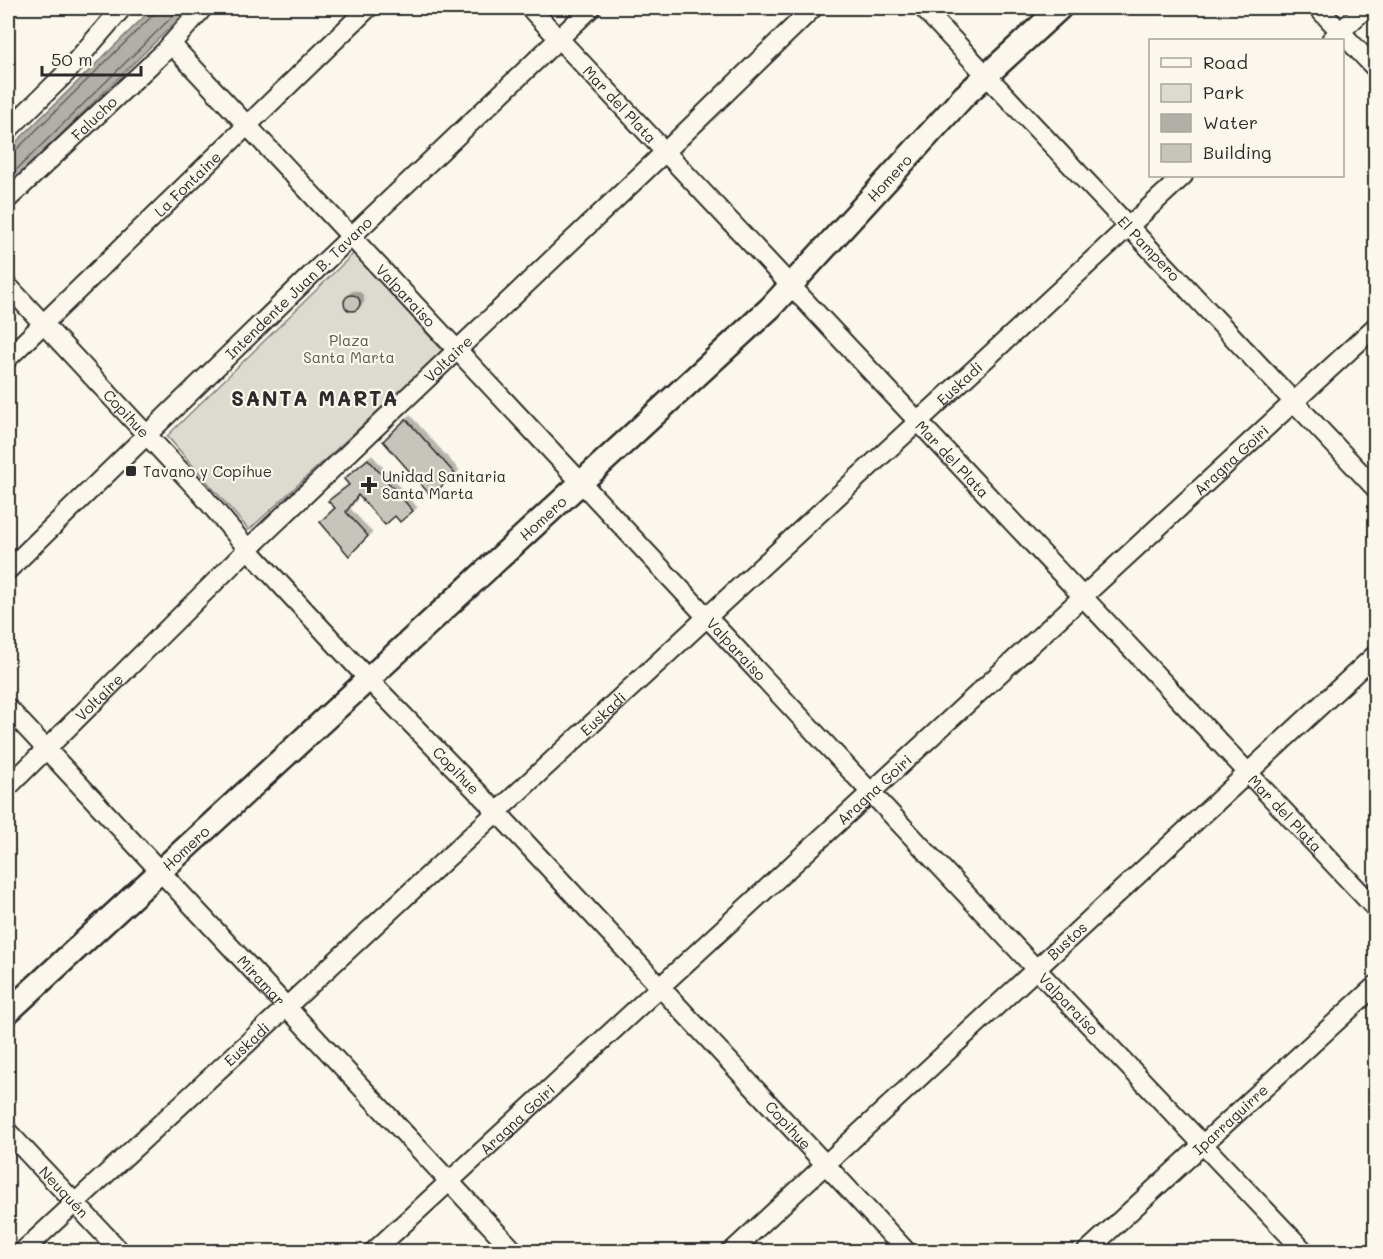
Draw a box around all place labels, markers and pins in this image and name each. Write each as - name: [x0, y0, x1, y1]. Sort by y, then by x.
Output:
- place label: Tavano y Copihue: [143, 461, 272, 481]
- marker: Tavano y Copihue: [124, 464, 138, 478]
- place label: Unidad Sanitaria Santa Marta: [382, 466, 506, 503]
- marker: Unidad Sanitaria Santa Marta: [360, 476, 378, 494]

